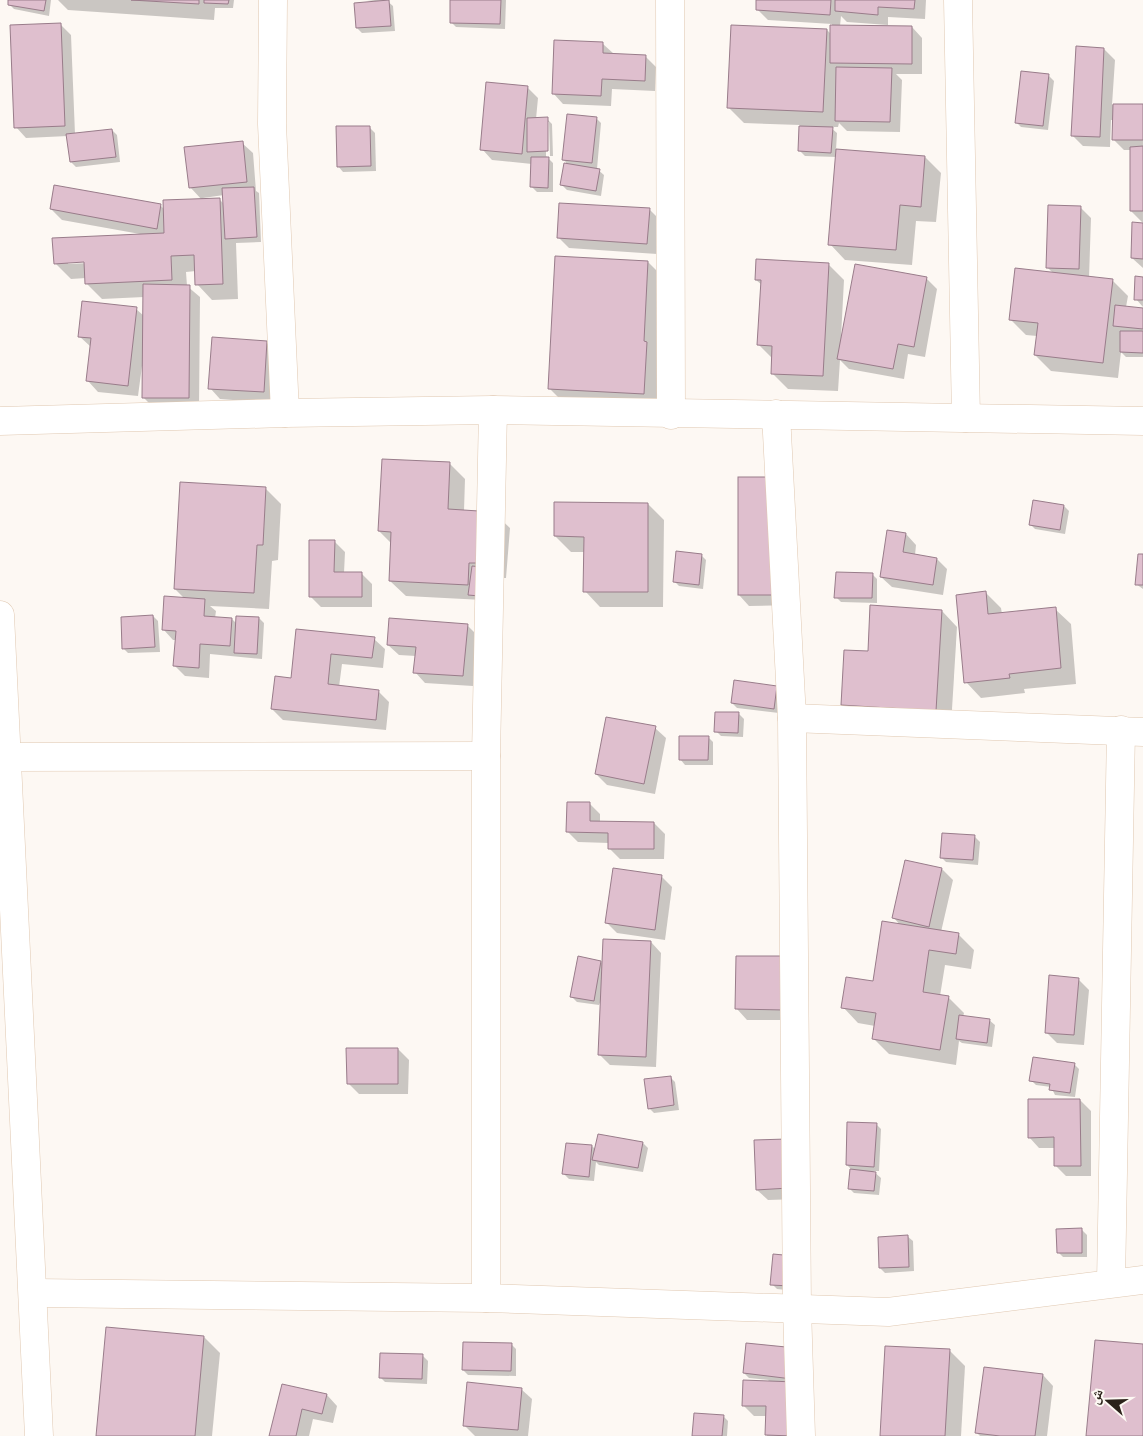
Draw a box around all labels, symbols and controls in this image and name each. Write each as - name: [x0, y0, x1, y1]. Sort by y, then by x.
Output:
- north arrow: [1083, 1376, 1133, 1426]
- text: ش: [1086, 1387, 1107, 1407]

